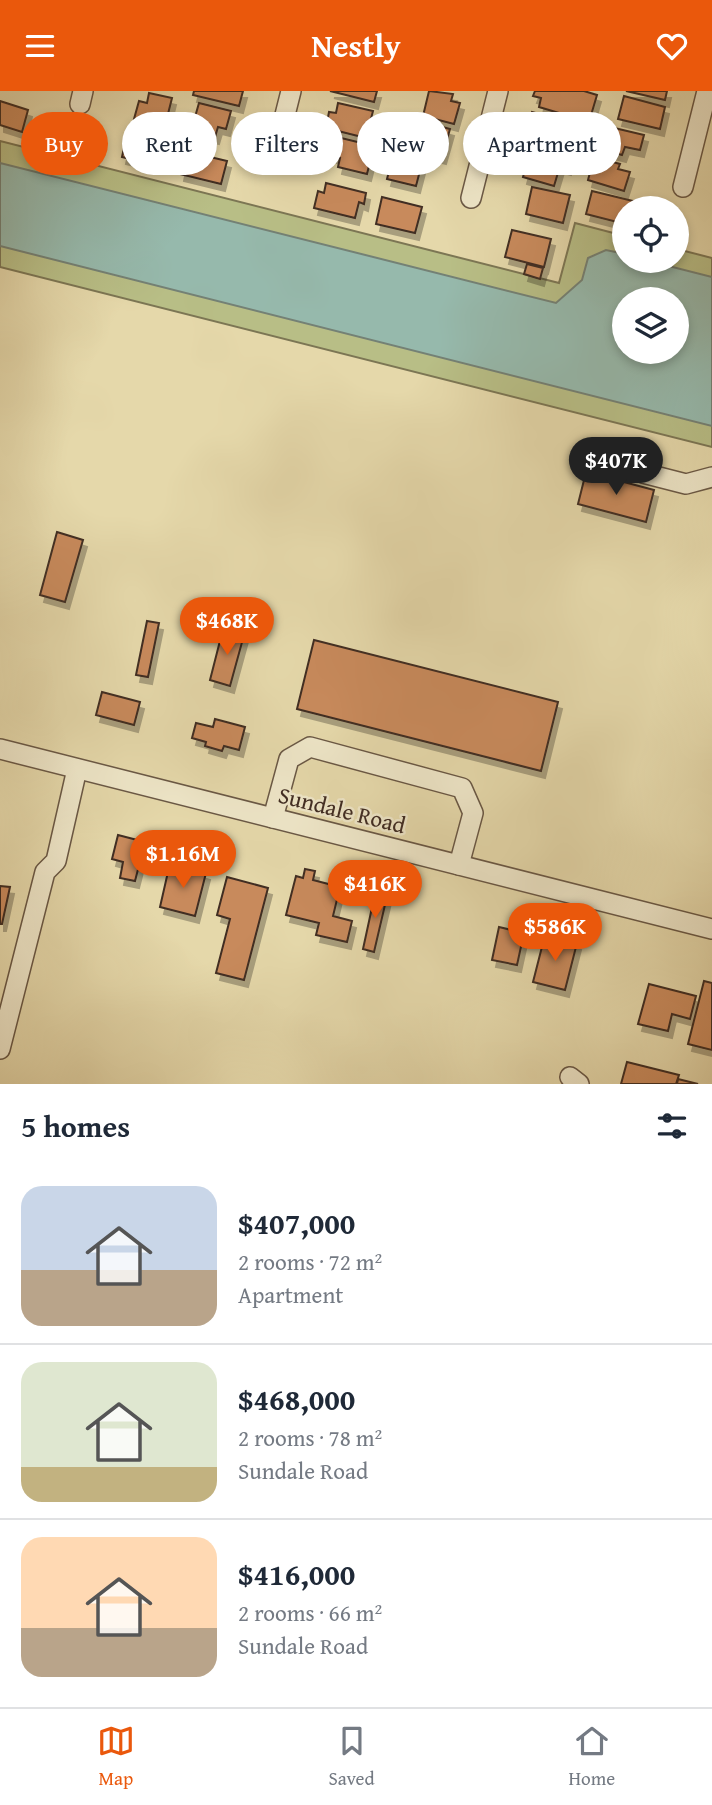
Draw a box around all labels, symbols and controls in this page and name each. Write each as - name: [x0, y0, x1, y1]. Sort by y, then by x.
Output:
- text: Nestly: [311, 22, 401, 69]
- icon: menu: [21, 27, 59, 65]
- icon: heart: [653, 27, 691, 65]
- chip: Buy: [21, 112, 108, 175]
- chip: Rent: [122, 112, 217, 175]
- chip: Filters: [231, 112, 343, 175]
- chip: New: [357, 112, 449, 175]
- chip: Apartment: [463, 112, 621, 175]
- map controls: [612, 196, 689, 364]
- button: locate: [612, 196, 689, 273]
- button: layers: [612, 287, 689, 364]
- pin: $407K: [567, 437, 665, 497]
- text: $407K: [585, 443, 647, 476]
- pin: $468K: [178, 597, 276, 657]
- text: $468K: [196, 603, 258, 636]
- street label: Sundale Road: [275, 778, 410, 841]
- pin: $1.16M: [126, 831, 240, 890]
- text: $1.16M: [146, 836, 220, 869]
- pin: $416K: [326, 861, 424, 920]
- text: $416K: [344, 866, 406, 899]
- pin: $586K: [506, 903, 604, 963]
- text: $586K: [524, 909, 586, 942]
- text: 5 homes: [21, 1104, 130, 1148]
- icon: filters: [653, 1107, 691, 1145]
- text: $407,000: [238, 1201, 355, 1245]
- icon: home: [77, 1214, 161, 1298]
- text: 2 rooms · 72 m²: [238, 1245, 382, 1278]
- text: Apartment: [238, 1278, 343, 1311]
- text: $468,000: [238, 1377, 355, 1421]
- icon: home: [77, 1390, 161, 1474]
- text: 2 rooms · 78 m²: [238, 1421, 382, 1454]
- text: Sundale Road: [238, 1454, 368, 1487]
- text: $416,000: [238, 1552, 355, 1596]
- icon: home: [77, 1565, 161, 1649]
- text: 2 rooms · 66 m²: [238, 1596, 382, 1629]
- text: Sundale Road: [238, 1629, 368, 1662]
- tab: Map: [97, 1722, 135, 1792]
- tab: Saved: [329, 1722, 375, 1792]
- tab: Home: [568, 1722, 615, 1792]

